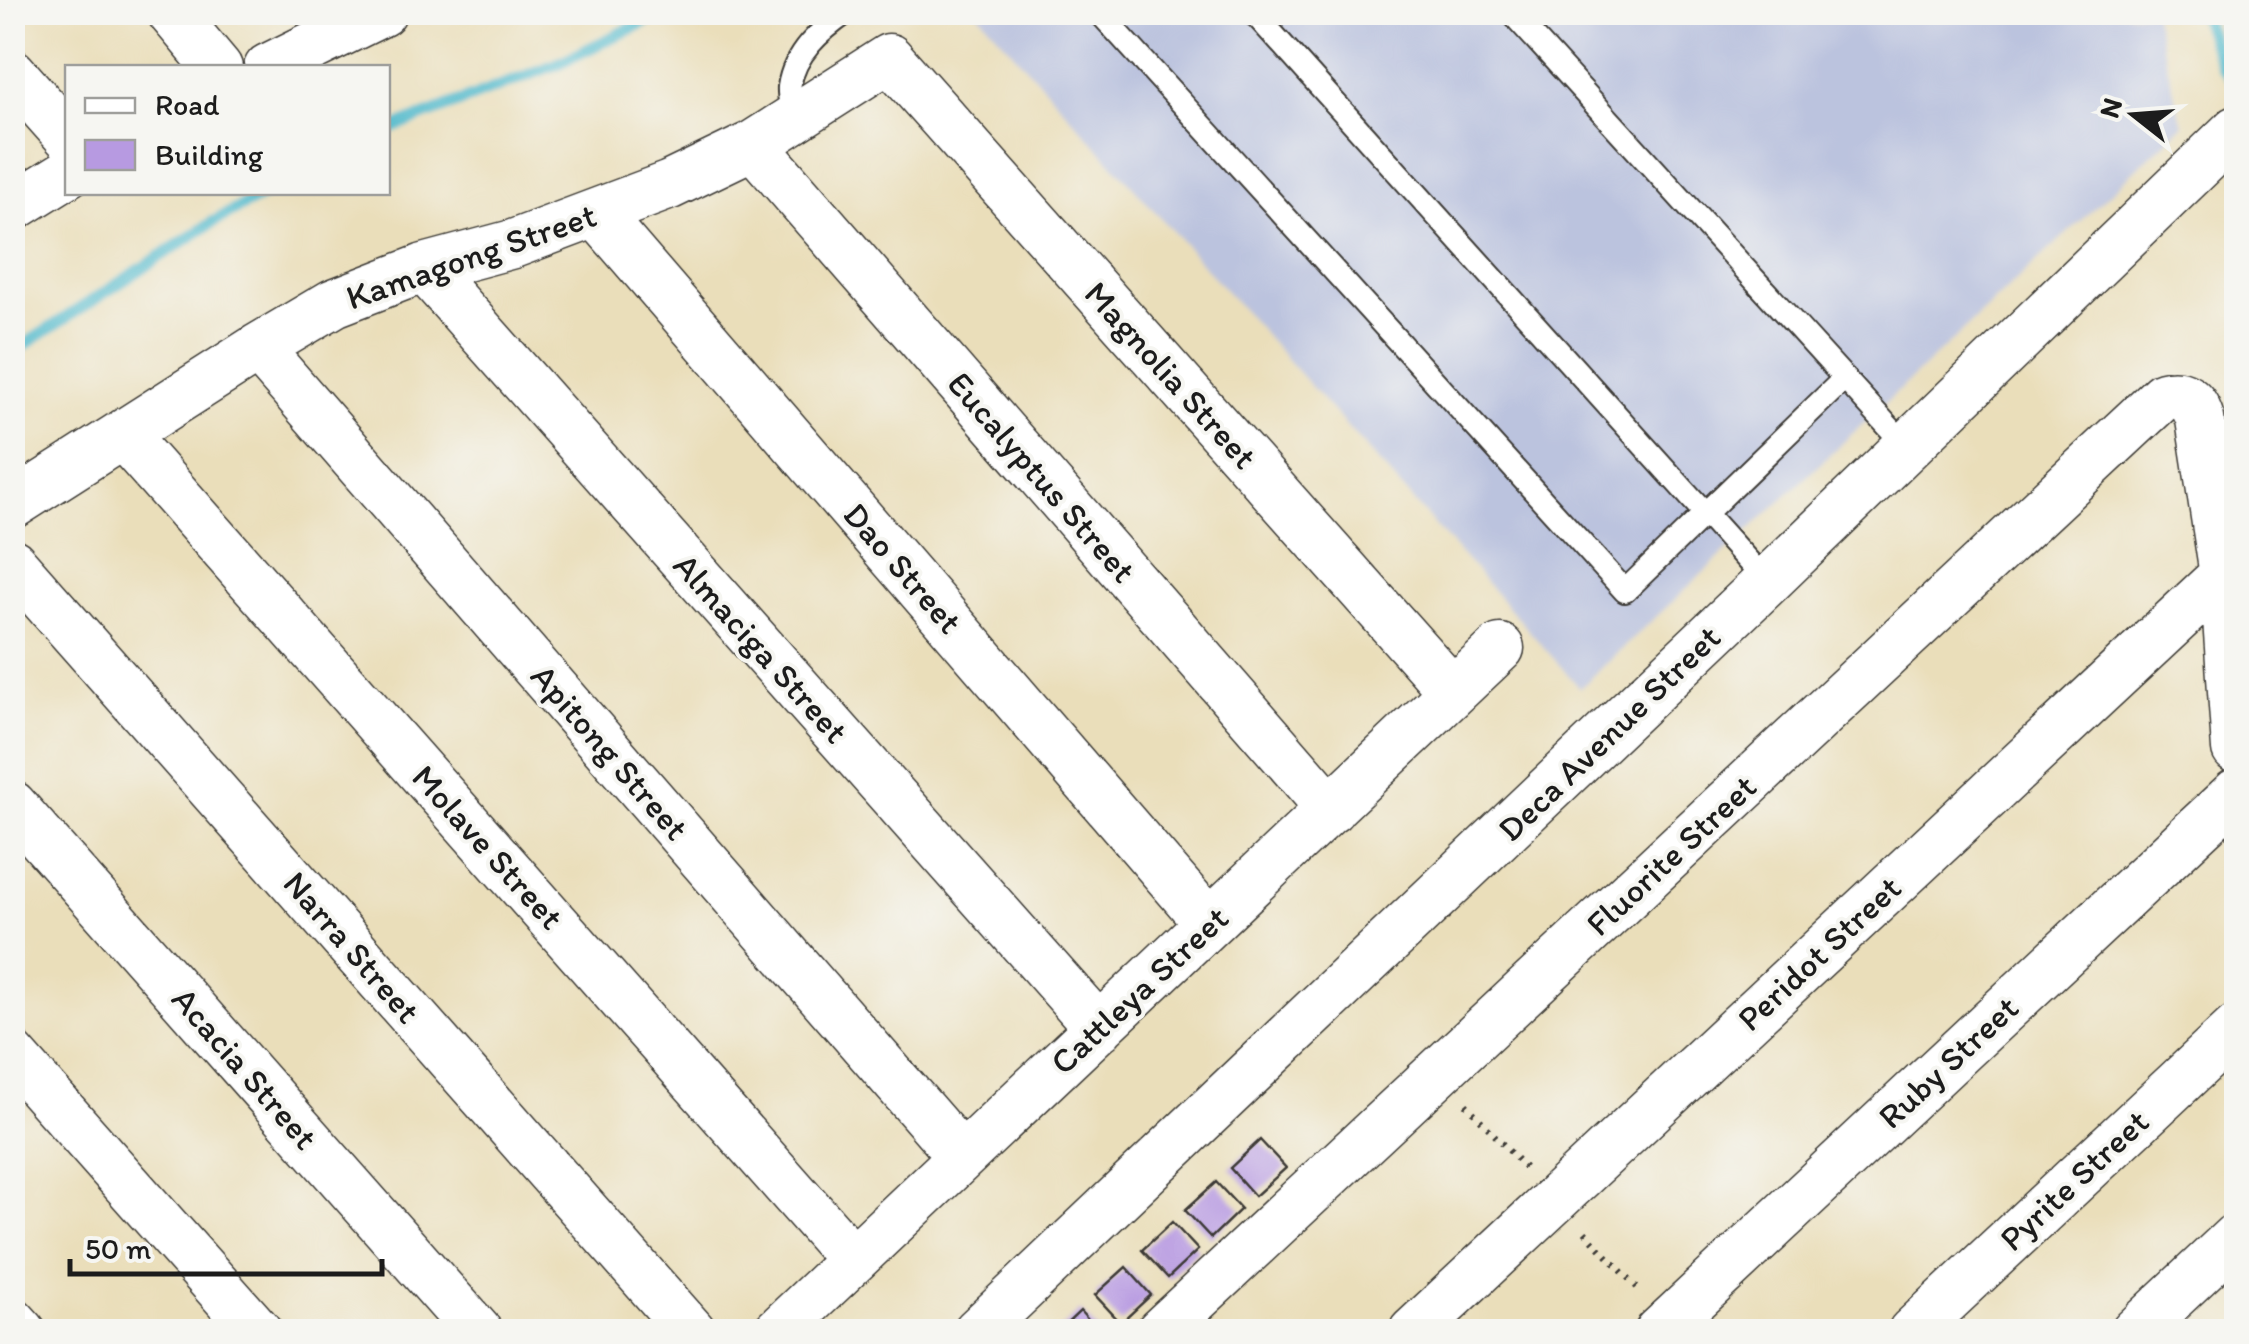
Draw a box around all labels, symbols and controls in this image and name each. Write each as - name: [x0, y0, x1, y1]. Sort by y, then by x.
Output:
- legend: [65, 65, 390, 195]
- north arrow: [2084, 65, 2184, 165]
- text: Road: [155, 86, 220, 123]
- text: N: [2091, 94, 2129, 122]
- text: Building: [155, 136, 264, 173]
- street label: Kamagong Street: [340, 194, 602, 318]
- street label: Magnolia Street: [1076, 273, 1266, 477]
- street label: Eucalyptus Street: [939, 363, 1145, 591]
- street label: Dao Street: [835, 494, 971, 642]
- street label: Almaciga Street: [665, 544, 857, 752]
- street label: Deca Avenue Street: [1489, 616, 1729, 850]
- street label: Apitong Street: [522, 655, 698, 849]
- street label: Molave Street: [403, 756, 573, 938]
- street label: Fluorite Street: [1577, 765, 1765, 945]
- street label: Narra Street: [275, 862, 429, 1032]
- street label: Peridot Street: [1728, 867, 1910, 1039]
- street label: Cattleya Street: [1041, 897, 1237, 1083]
- street label: Acacia Street: [163, 978, 327, 1158]
- street label: Ruby Street: [1869, 987, 2027, 1137]
- street label: Pyrite Street: [1991, 1100, 2157, 1260]
- scale bar: [70, 1214, 382, 1276]
- text: 50 m: [85, 1230, 151, 1267]

